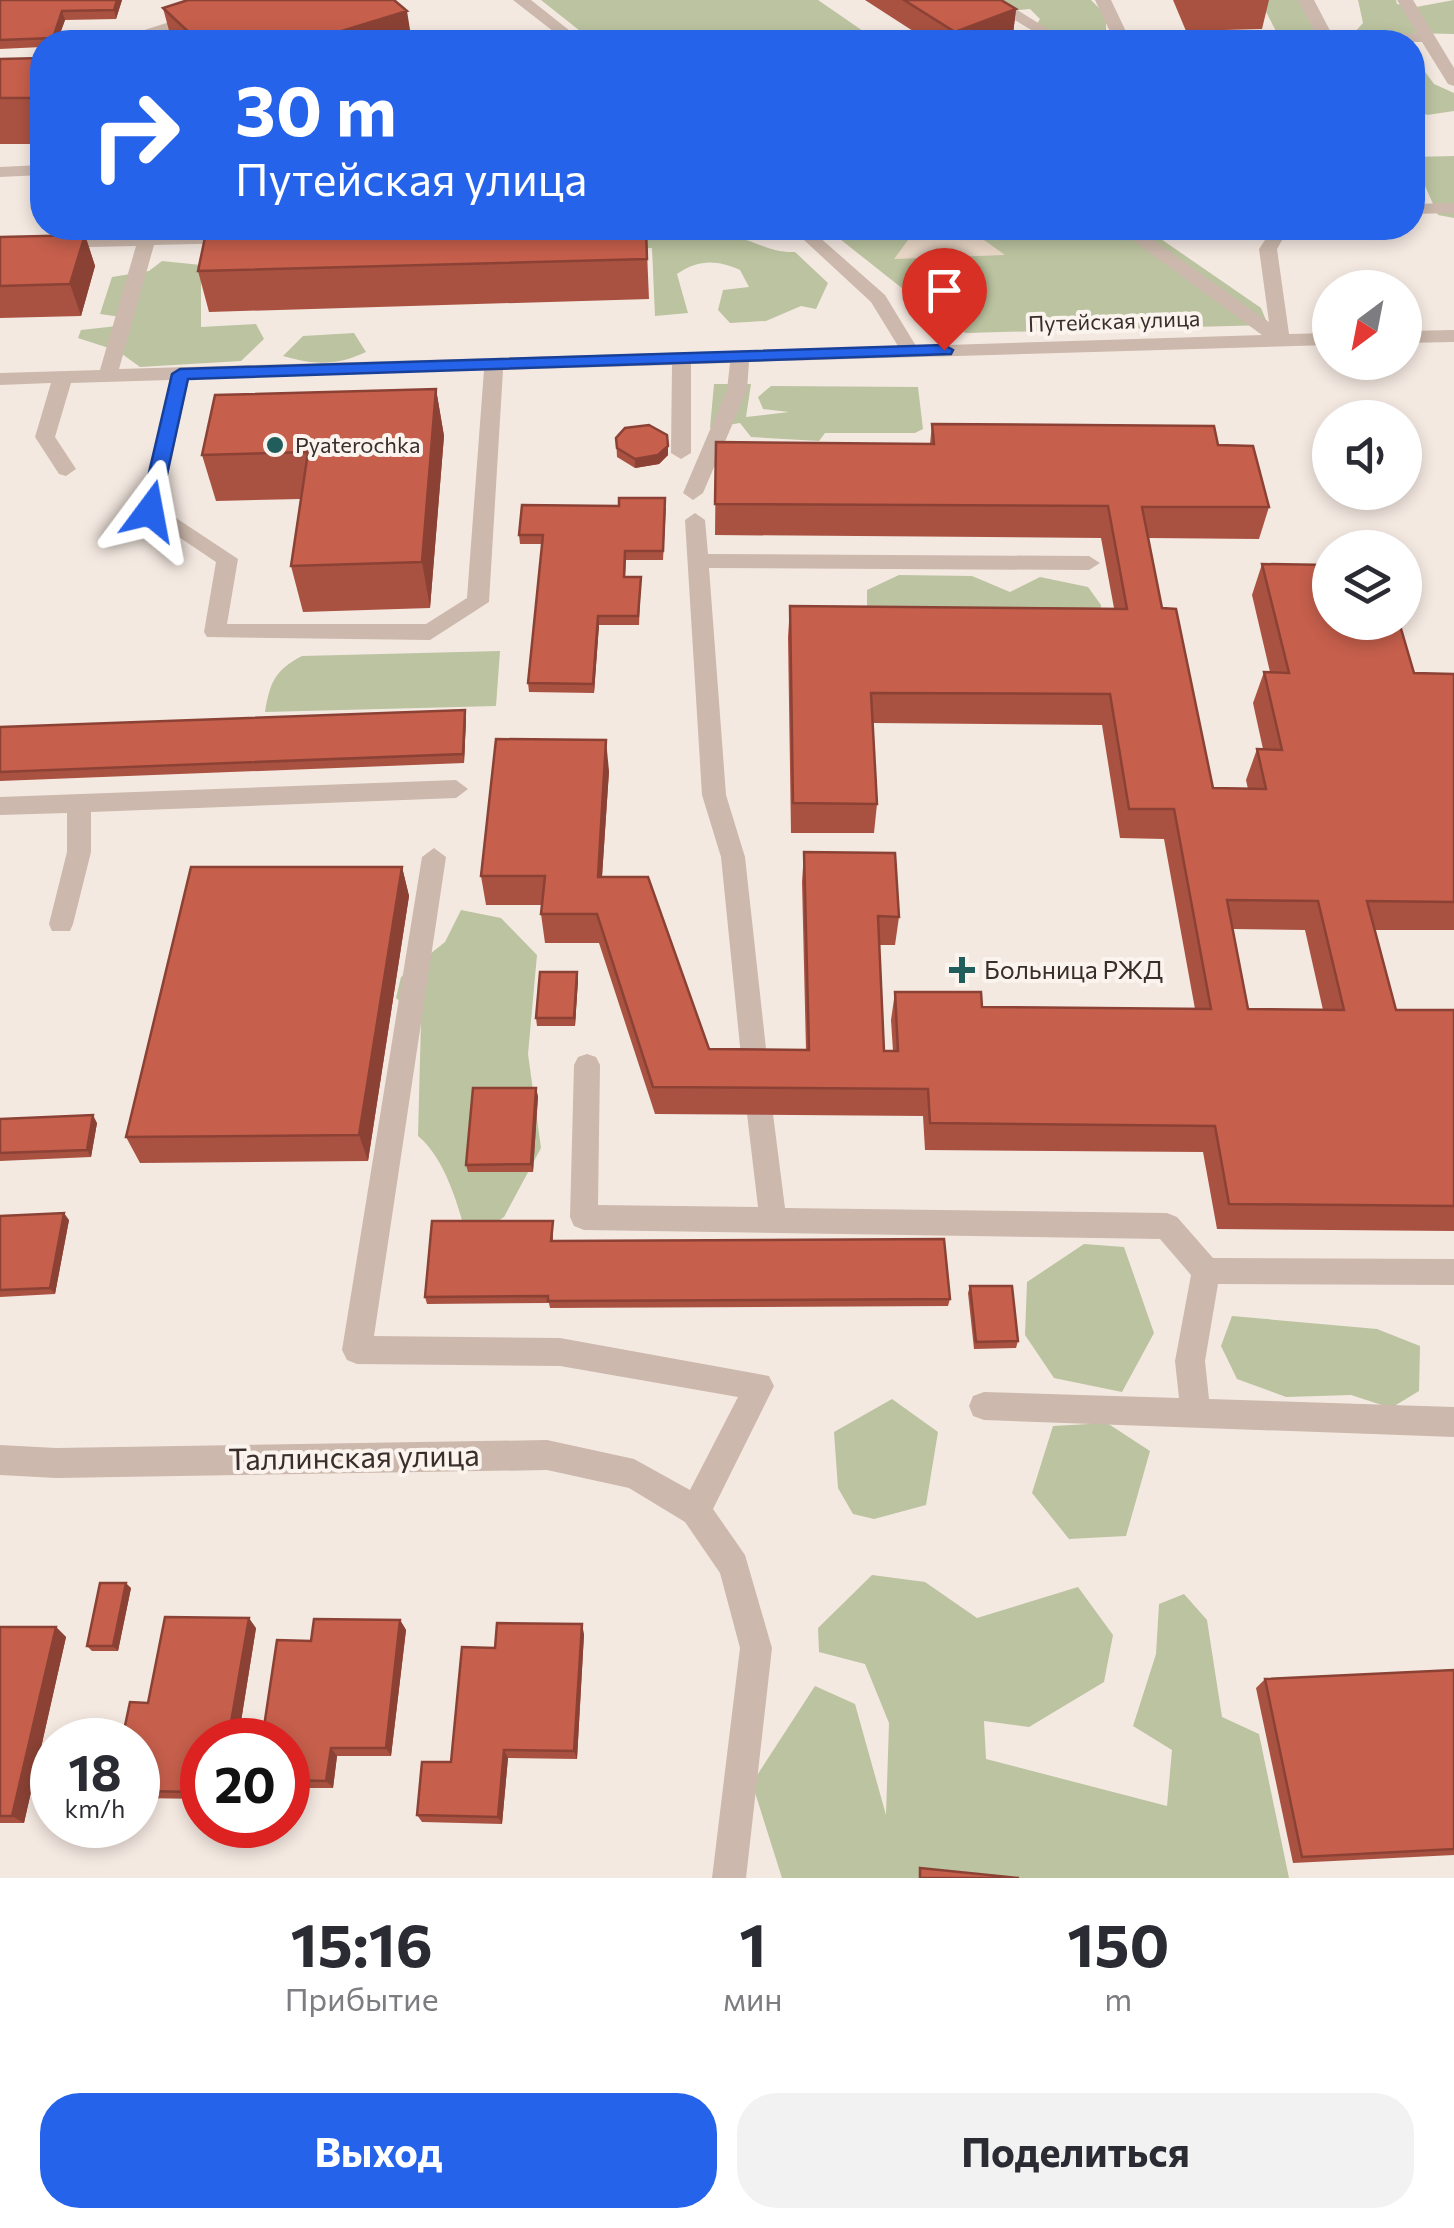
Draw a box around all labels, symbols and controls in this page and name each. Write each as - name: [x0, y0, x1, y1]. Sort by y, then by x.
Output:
- text: 30 m: [235, 65, 397, 150]
- icon: right: [70, 70, 200, 200]
- text: Путейская улица: [235, 150, 587, 205]
- pin: [902, 248, 987, 351]
- icon: arrive: [917, 263, 972, 318]
- north arrow: [1312, 270, 1422, 380]
- map controls: [1312, 270, 1422, 640]
- street label: Путейская улица: [1027, 304, 1201, 337]
- button: sound: [1312, 400, 1422, 510]
- place label: Pyaterochka: [295, 431, 420, 458]
- marker: Pyaterochka: [264, 434, 286, 456]
- position arrow: [98, 459, 202, 563]
- button: layers: [1312, 530, 1422, 640]
- place label: Больница РЖД: [984, 954, 1163, 984]
- marker: Больница РЖД: [949, 957, 975, 983]
- street label: Таллинская улица: [228, 1435, 480, 1476]
- speed limit sign: 20: [180, 1718, 310, 1848]
- text: 18: [68, 1740, 122, 1801]
- text: km/h: [65, 1793, 125, 1823]
- text: 15:16: [291, 1906, 433, 1979]
- text: 1: [739, 1906, 766, 1979]
- text: 150: [1067, 1906, 1169, 1979]
- text: Прибытие: [285, 1978, 439, 2018]
- text: мин: [723, 1978, 783, 2018]
- text: m: [1104, 1978, 1132, 2018]
- button: Выход: [40, 2093, 717, 2208]
- button: Поделиться: [737, 2093, 1414, 2208]

